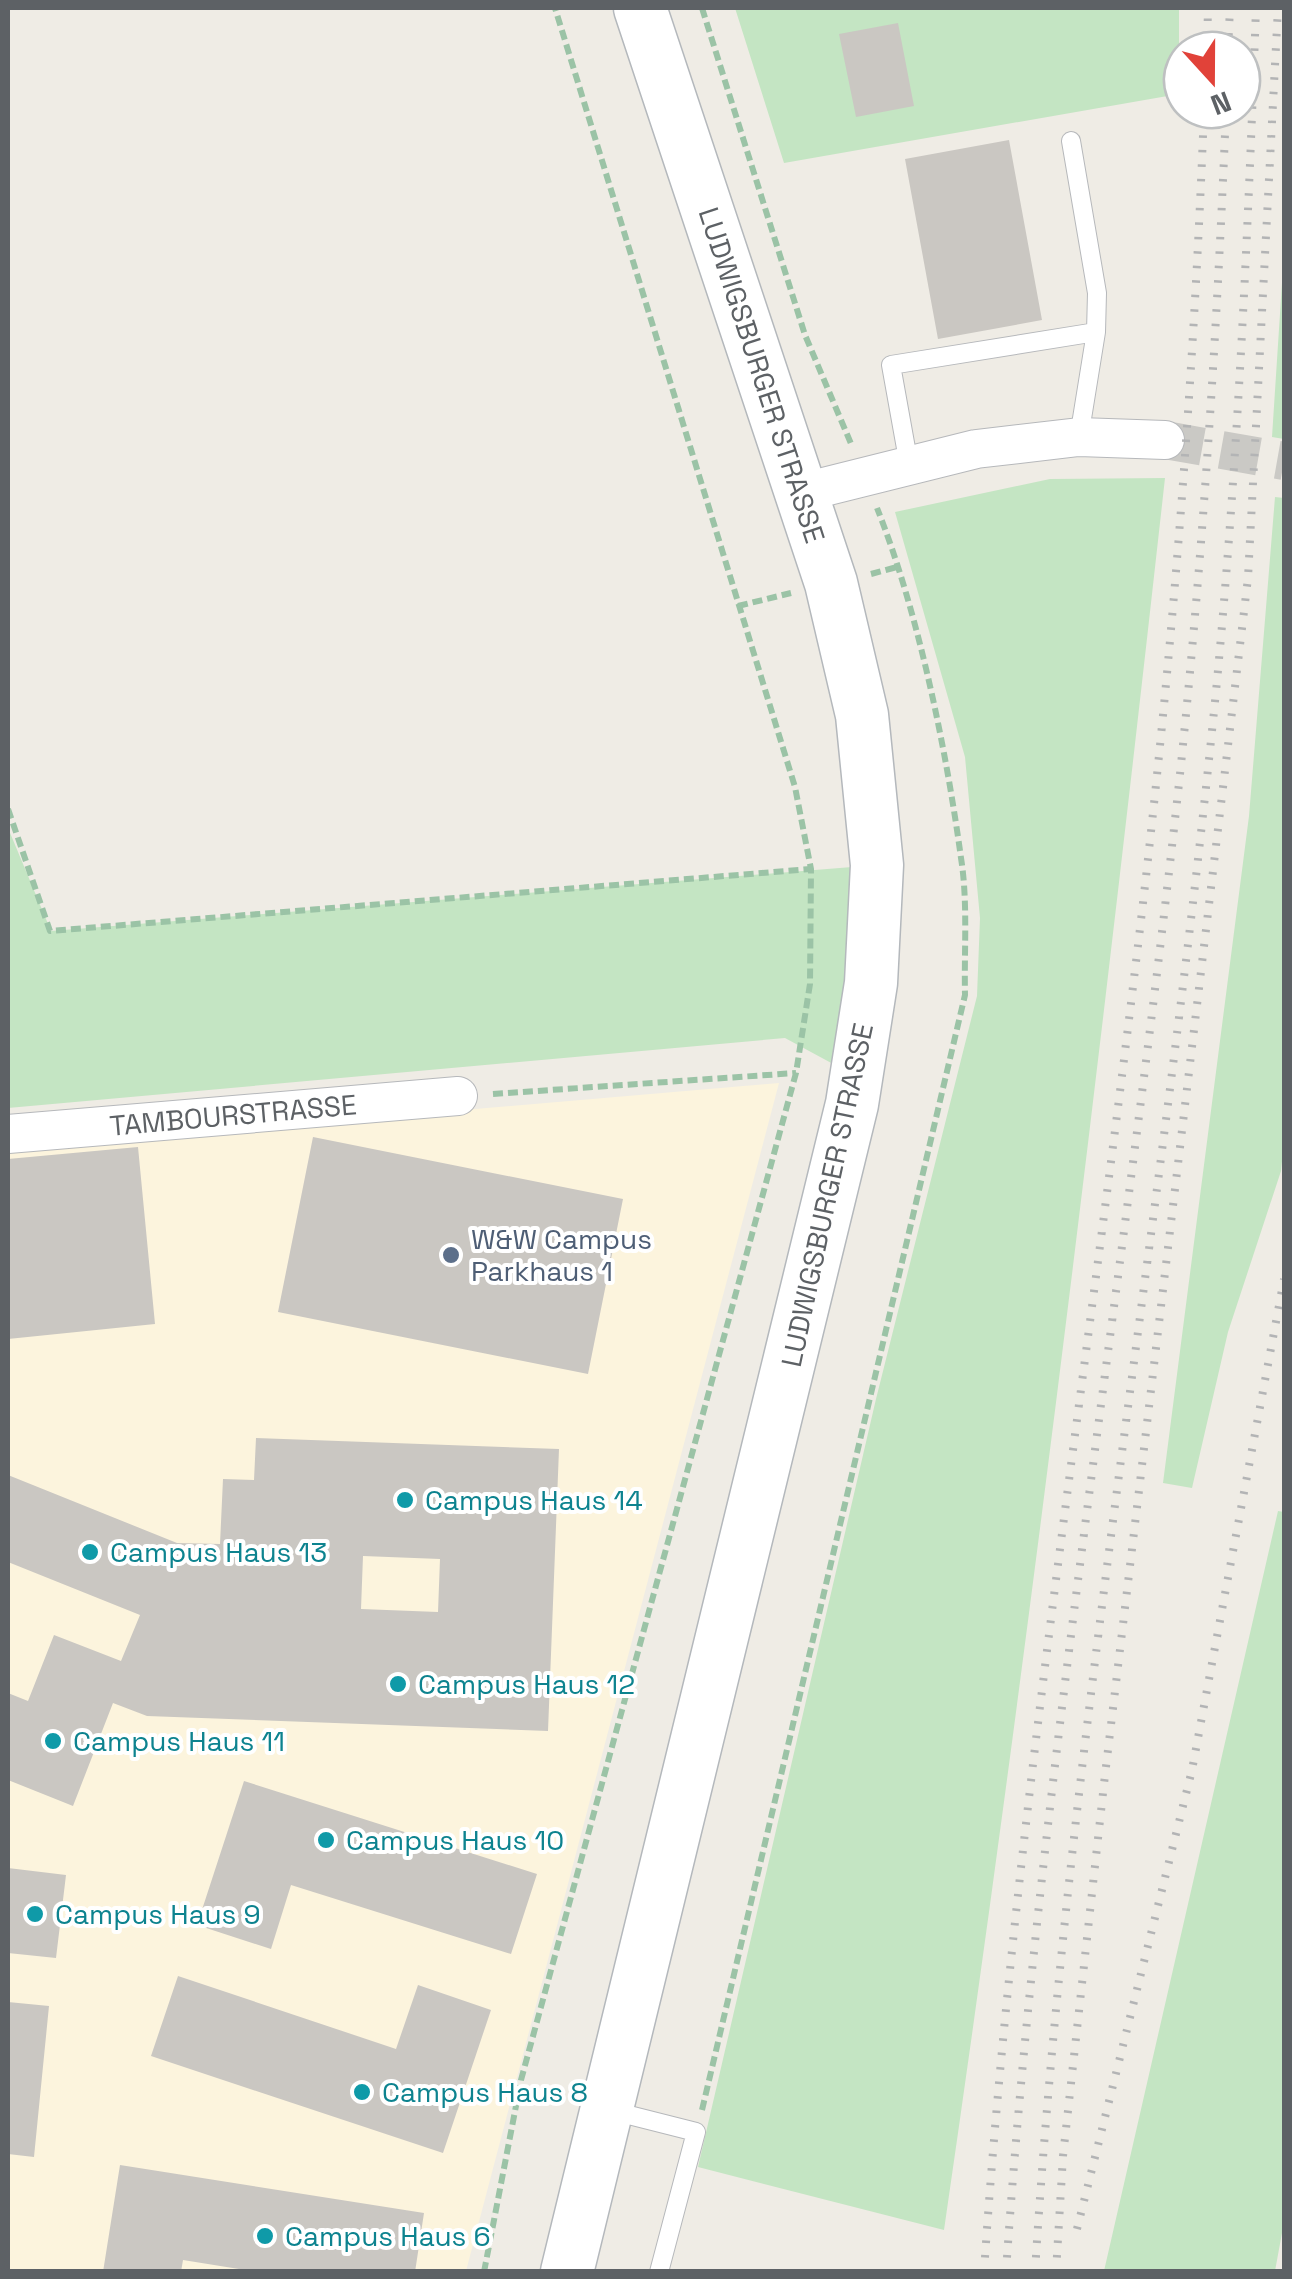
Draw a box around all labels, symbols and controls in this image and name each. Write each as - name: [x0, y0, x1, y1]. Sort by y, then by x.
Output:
- north arrow: [1162, 30, 1262, 130]
- text: N: [1206, 83, 1236, 124]
- street label: LUDWIGSBURGER STRASSE: [691, 203, 833, 547]
- street label: LUDWIGSBURGER STRASSE: [773, 1020, 881, 1370]
- street label: TAMBOURSTRASSE: [108, 1086, 358, 1144]
- place label: W&W Campus Parkhaus 1: [471, 1221, 652, 1289]
- marker: W&W Campus Parkhaus 1: [440, 1244, 462, 1266]
- place label: Campus Haus 14: [425, 1482, 643, 1518]
- marker: Campus Haus 14: [394, 1489, 416, 1511]
- place label: Campus Haus 13: [110, 1534, 327, 1570]
- marker: Campus Haus 13: [79, 1541, 101, 1563]
- place label: Campus Haus 12: [418, 1666, 635, 1702]
- marker: Campus Haus 12: [387, 1673, 409, 1695]
- place label: Campus Haus 11: [73, 1723, 285, 1759]
- marker: Campus Haus 11: [42, 1730, 64, 1752]
- place label: Campus Haus 10: [346, 1822, 564, 1858]
- marker: Campus Haus 10: [315, 1829, 337, 1851]
- place label: Campus Haus 9: [55, 1896, 261, 1932]
- marker: Campus Haus 9: [24, 1903, 46, 1925]
- place label: Campus Haus 8: [382, 2074, 588, 2110]
- marker: Campus Haus 8: [351, 2081, 373, 2103]
- place label: Campus Haus 6: [285, 2218, 491, 2254]
- marker: Campus Haus 6: [254, 2225, 276, 2247]

